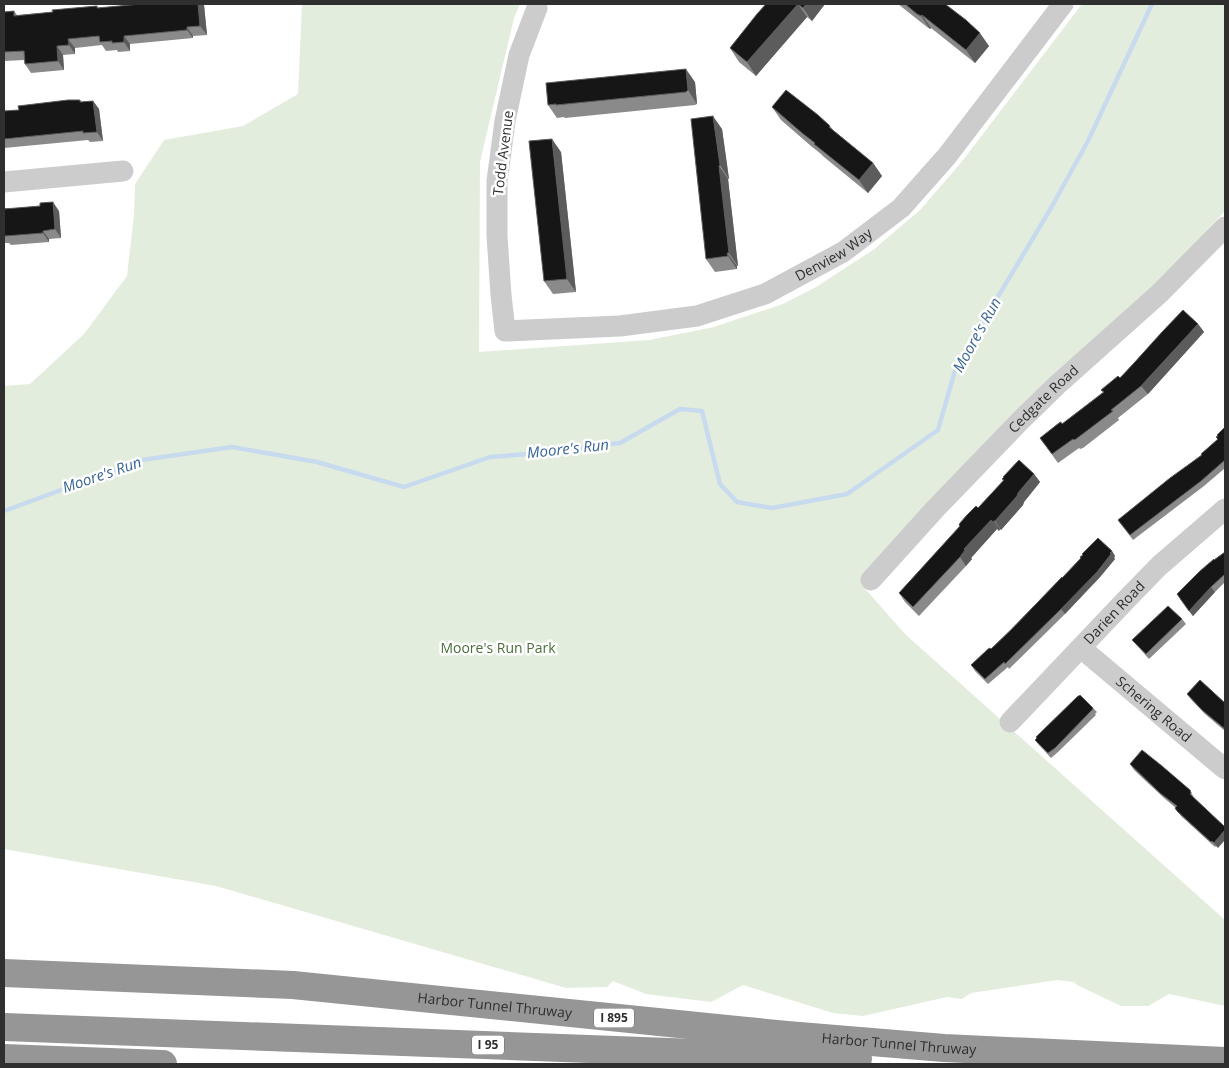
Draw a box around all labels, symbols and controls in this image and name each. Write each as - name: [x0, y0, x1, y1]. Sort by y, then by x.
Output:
- street label: Todd Avenue: [488, 109, 517, 197]
- street label: Denview Way: [791, 223, 876, 285]
- water label: Moore's Run: [947, 294, 1005, 375]
- street label: Cedgate Road: [1004, 360, 1082, 437]
- water label: Moore's Run: [526, 434, 610, 462]
- water label: Moore's Run: [60, 451, 144, 497]
- street label: Darien Road: [1079, 576, 1148, 648]
- park label: Moore's Run Park: [440, 638, 556, 657]
- street label: Schering Road: [1112, 671, 1196, 746]
- street label: Harbor Tunnel Thruway: [417, 988, 574, 1022]
- road number: I 895: [594, 1008, 634, 1028]
- street label: Harbor Tunnel Thruway: [821, 1028, 978, 1059]
- road number: I 95: [472, 1036, 504, 1054]

